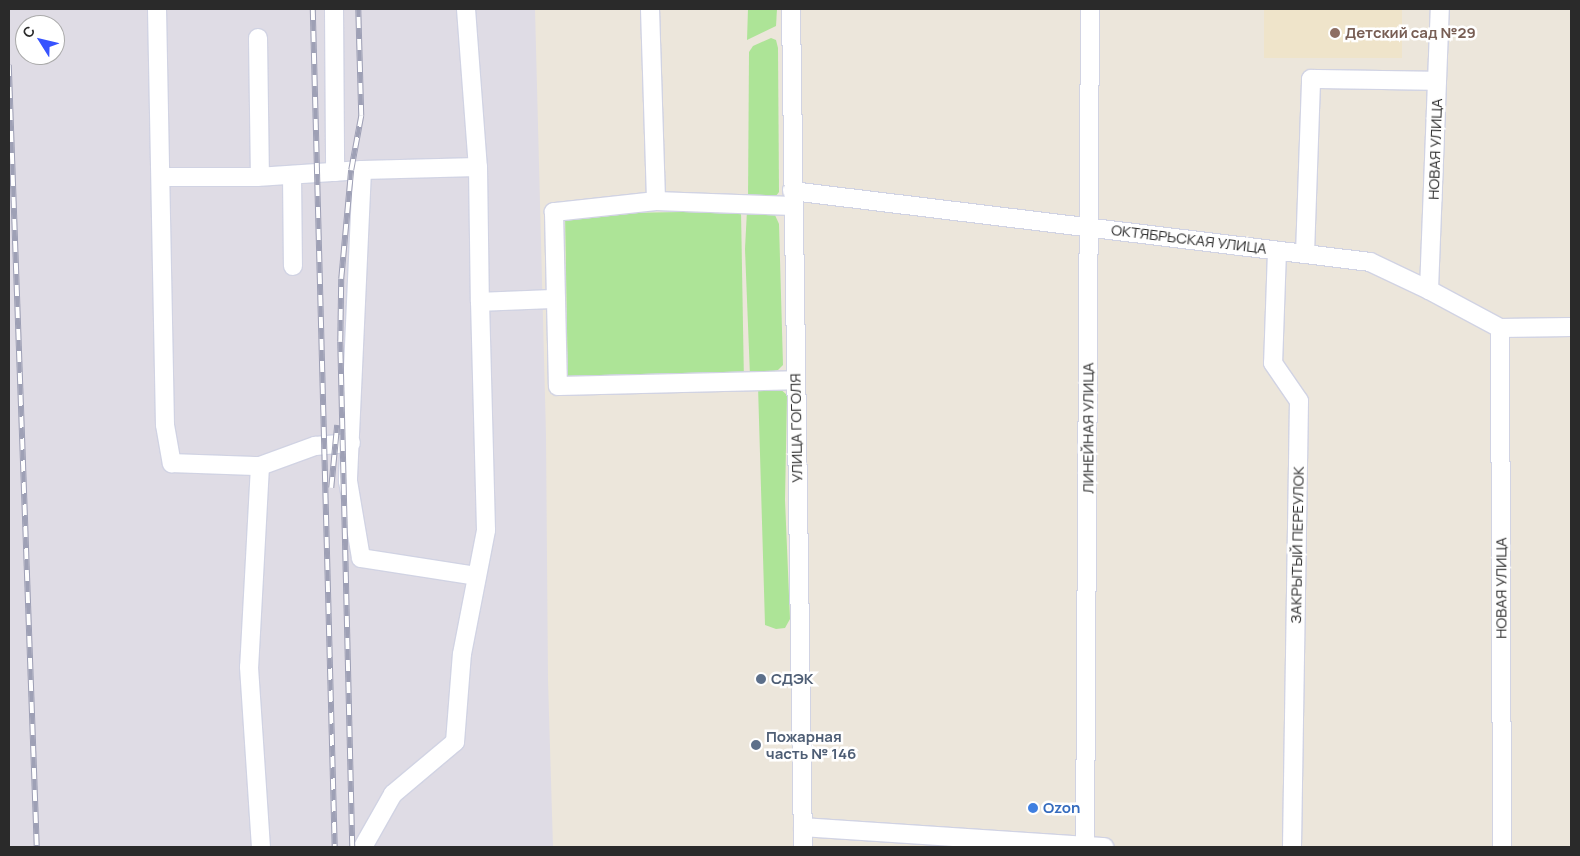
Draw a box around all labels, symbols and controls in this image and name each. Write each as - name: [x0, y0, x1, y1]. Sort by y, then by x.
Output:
- north arrow: [15, 15, 65, 65]
- text: С: [18, 22, 39, 41]
- place label: Детский сад №29: [1345, 24, 1476, 42]
- marker: Детский сад №29: [1329, 27, 1341, 39]
- street label: НОВАЯ УЛИЦА: [1424, 98, 1446, 200]
- street label: ОКТЯБРЬСКАЯ УЛИЦА: [1110, 221, 1268, 257]
- street label: ЛИНЕЙНАЯ УЛИЦА: [1079, 362, 1097, 494]
- street label: УЛИЦА ГОГОЛЯ: [786, 373, 806, 483]
- street label: ЗАКРЫТЫЙ ПЕРЕУЛОК: [1287, 466, 1307, 624]
- street label: НОВАЯ УЛИЦА: [1492, 537, 1510, 639]
- place label: СДЭК: [771, 670, 814, 688]
- marker: СДЭК: [755, 673, 767, 685]
- place label: Пожарная часть № 146: [766, 727, 856, 762]
- marker: Пожарная часть № 146: [750, 739, 762, 751]
- place label: Ozon: [1043, 799, 1080, 817]
- marker: Ozon: [1027, 802, 1039, 814]

